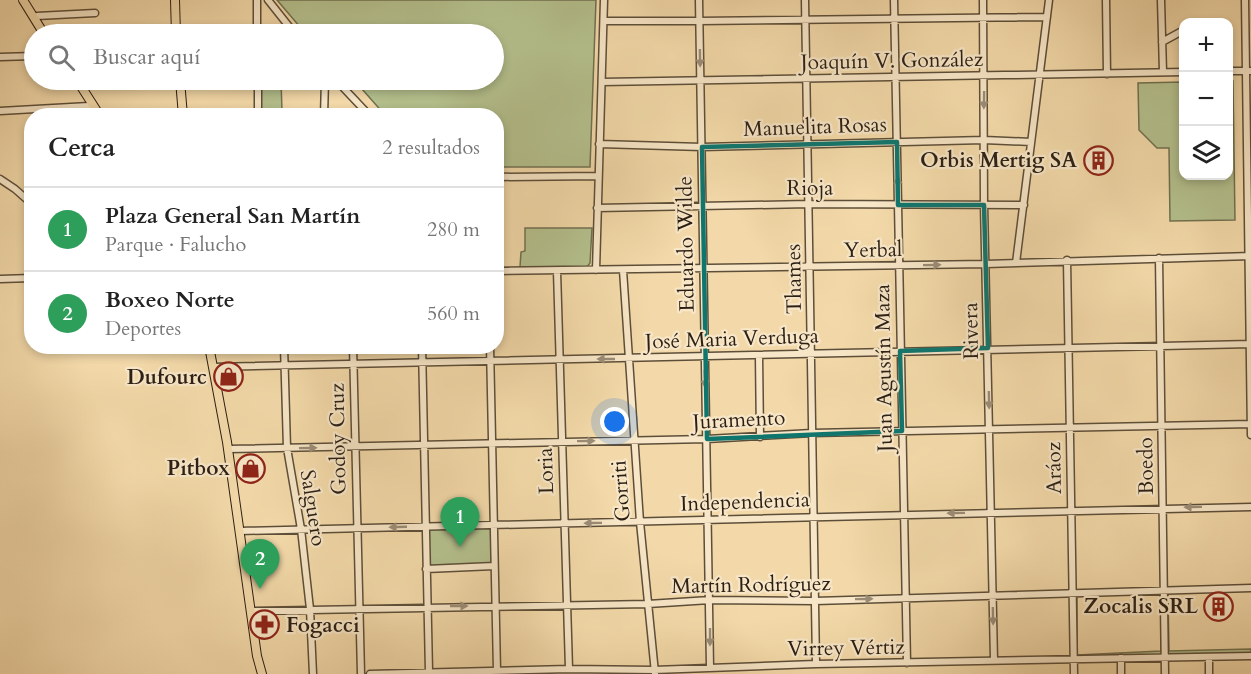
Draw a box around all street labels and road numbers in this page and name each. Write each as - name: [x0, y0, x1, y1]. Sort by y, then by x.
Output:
- street label: Joaquín V. González: [797, 45, 984, 77]
- street label: Manuelita Rosas: [743, 110, 887, 144]
- street label: Rioja: [787, 174, 833, 203]
- street label: Eduardo Wilde: [670, 176, 702, 312]
- street label: Yerbal: [843, 235, 903, 265]
- street label: Thames: [779, 244, 809, 314]
- street label: Juan Agustín Maza: [868, 284, 900, 455]
- street label: Rivera: [956, 302, 986, 360]
- street label: José Maria Verduga: [642, 321, 819, 357]
- street label: Godoy Cruz: [323, 382, 353, 495]
- street label: Juramento: [689, 403, 786, 437]
- street label: Boedo: [1131, 437, 1161, 495]
- street label: Aráoz: [1039, 441, 1069, 494]
- street label: Loria: [531, 447, 561, 495]
- street label: Gorriti: [604, 459, 638, 523]
- street label: Salguero: [293, 468, 333, 548]
- street label: Independencia: [680, 485, 810, 519]
- street label: Martín Rodríguez: [671, 569, 832, 601]
- street label: Virrey Vértiz: [787, 632, 906, 664]

